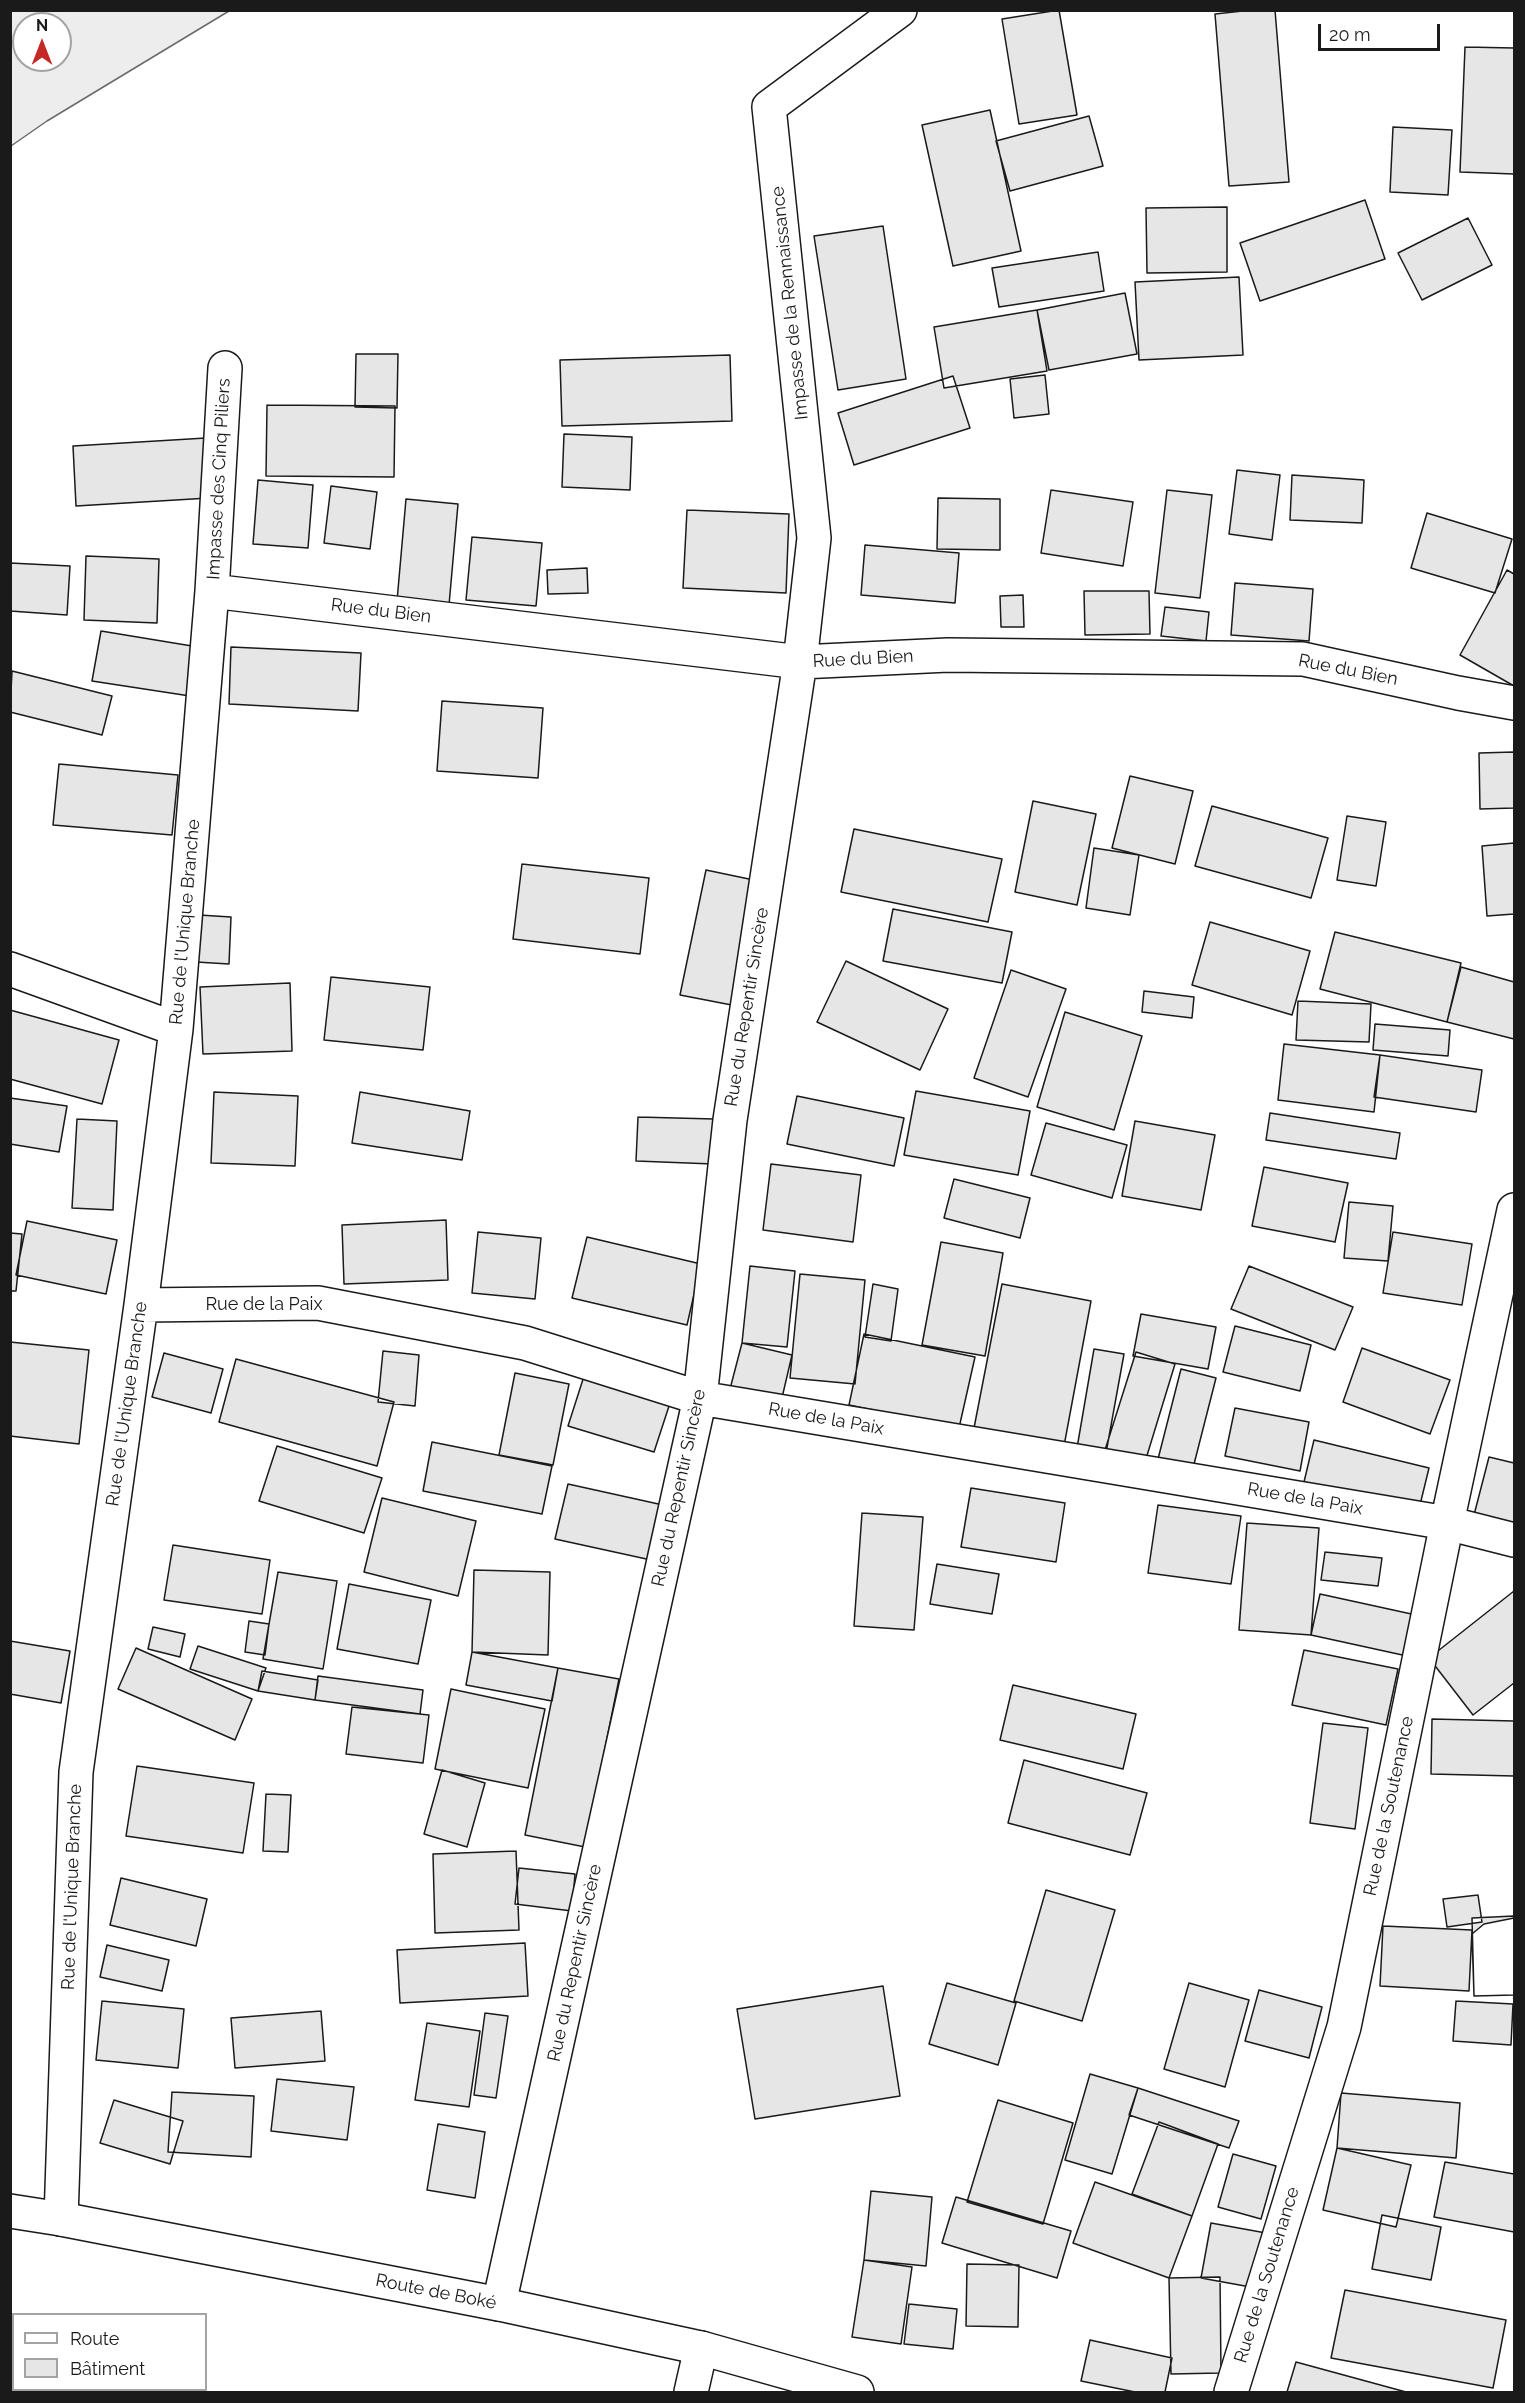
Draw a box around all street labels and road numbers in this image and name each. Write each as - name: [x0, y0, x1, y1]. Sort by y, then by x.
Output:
- street label: Impasse de la Rennaissance: [767, 185, 813, 421]
- street label: Impasse des Cinq Piliers: [203, 378, 235, 580]
- street label: Rue du Bien: [330, 594, 432, 628]
- street label: Rue du Bien: [812, 646, 914, 672]
- street label: Rue du Bien: [1296, 650, 1400, 690]
- street label: Rue de l'Unique Branche: [165, 818, 205, 1026]
- street label: Rue du Repentir Sincère: [721, 906, 773, 1108]
- street label: Rue de la Paix: [205, 1294, 323, 1316]
- street label: Rue de l'Unique Branche: [102, 1300, 152, 1508]
- street label: Rue du Repentir Sincère: [648, 1387, 710, 1589]
- street label: Rue de la Paix: [767, 1398, 885, 1440]
- street label: Rue de la Paix: [1246, 1478, 1364, 1520]
- street label: Rue de la Soutenance: [1359, 1714, 1419, 1898]
- street label: Rue de l'Unique Branche: [58, 1784, 86, 1990]
- street label: Rue du Repentir Sincère: [544, 1862, 606, 2064]
- street label: Rue de la Soutenance: [1230, 2184, 1304, 2366]
- street label: Route de Boké: [374, 2270, 498, 2314]

